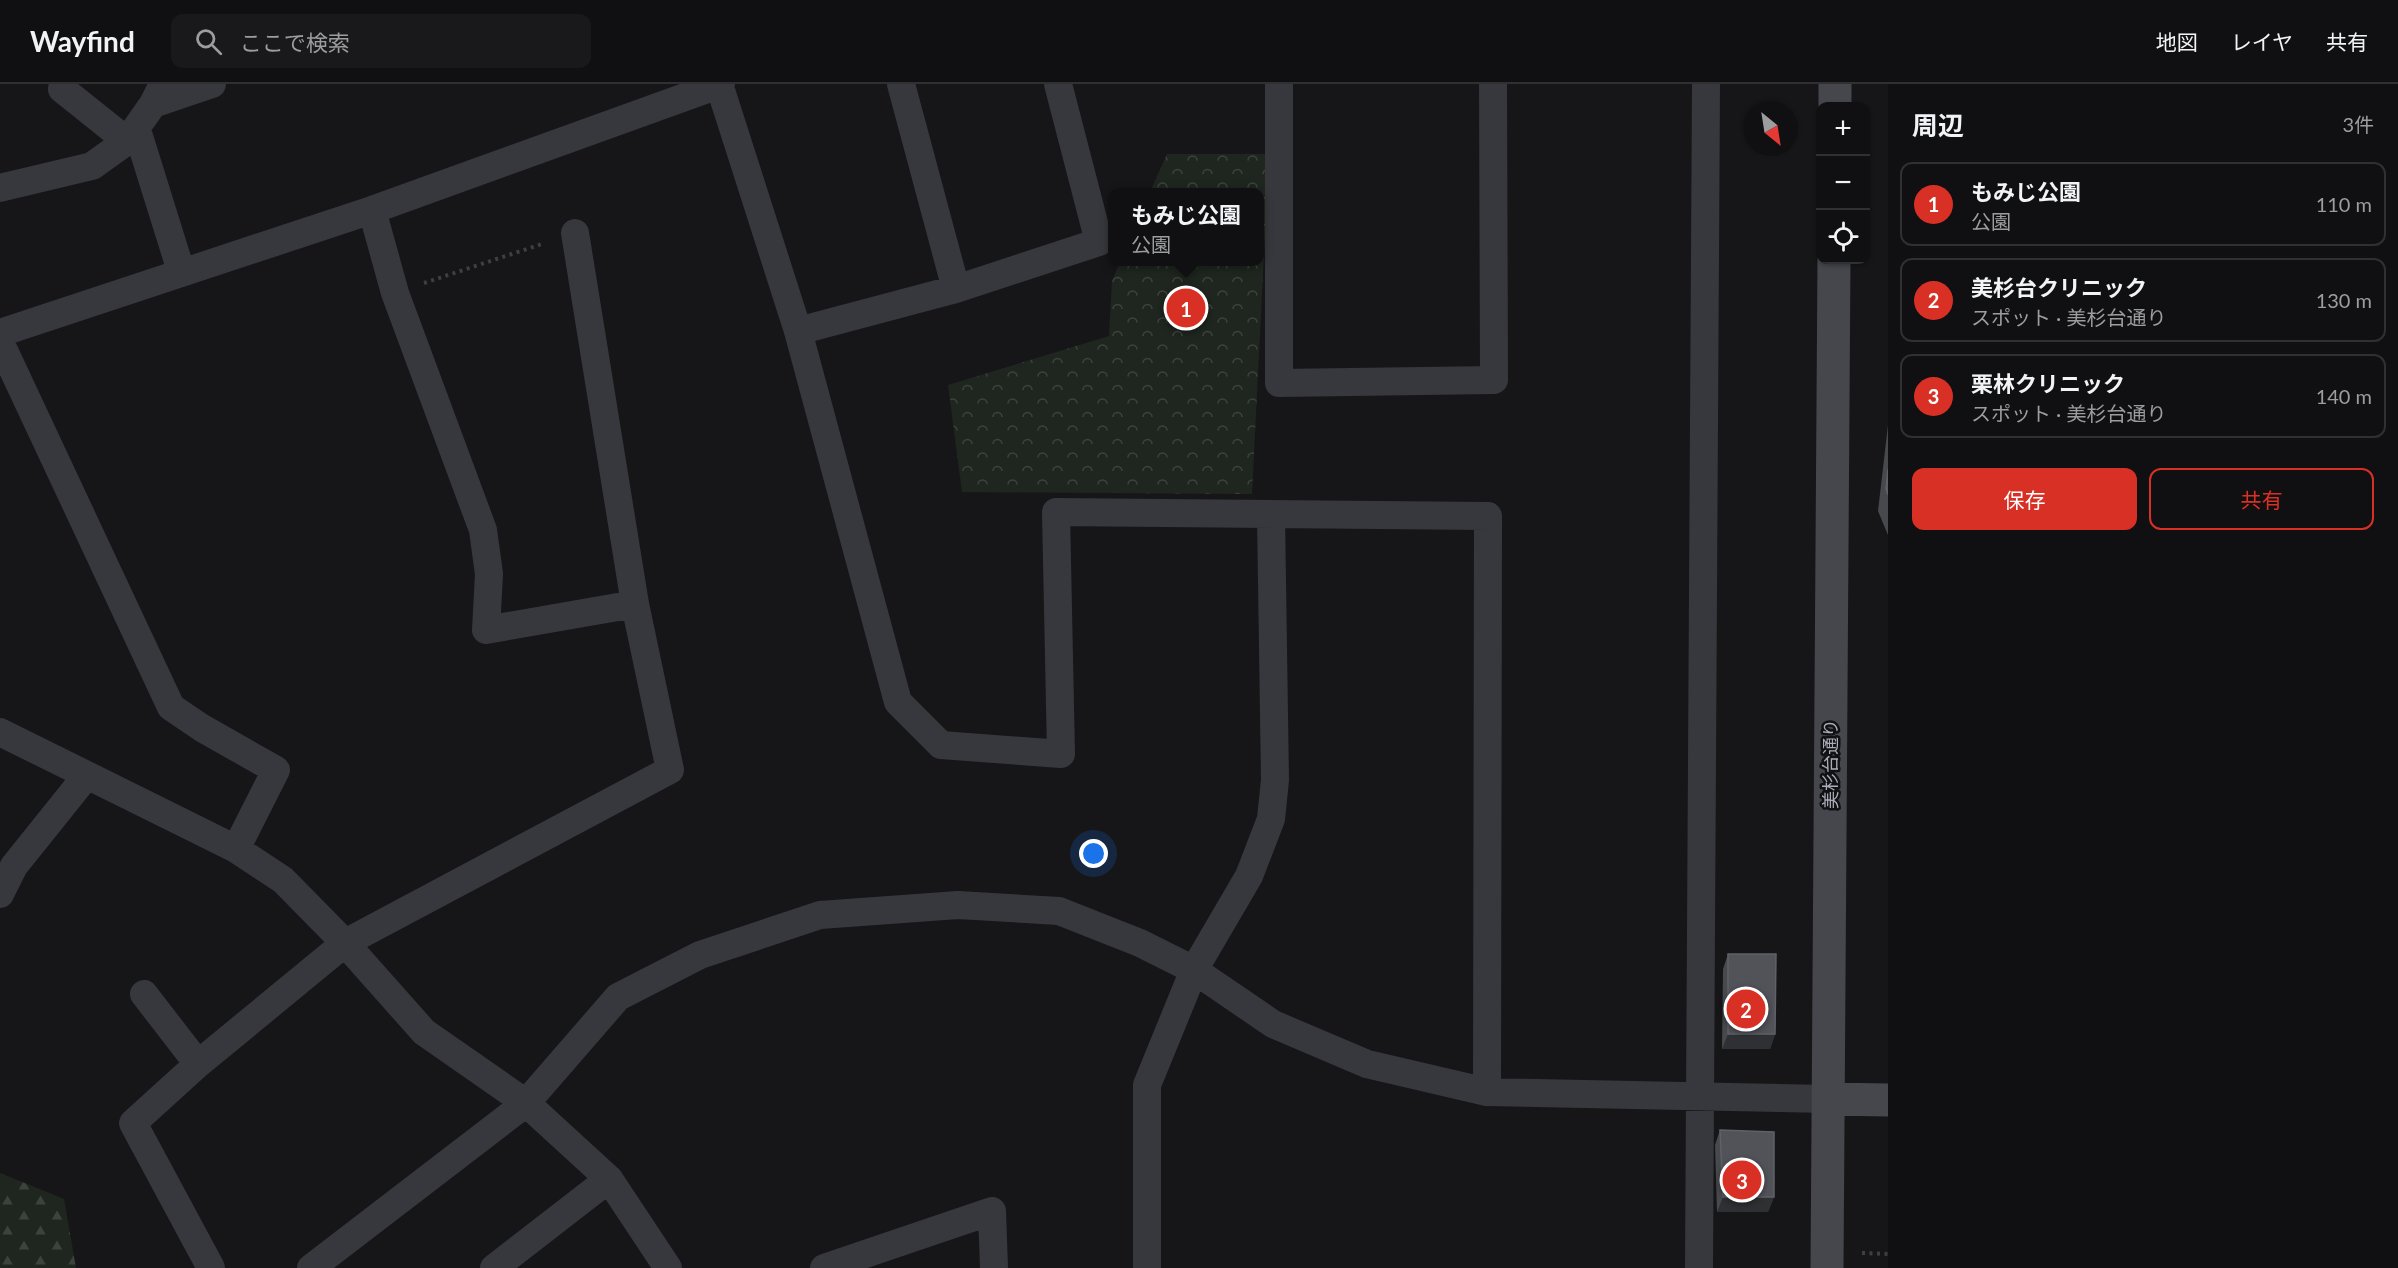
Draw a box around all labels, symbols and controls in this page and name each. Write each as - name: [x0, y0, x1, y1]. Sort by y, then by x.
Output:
- search box: [171, 14, 591, 68]
- text: Wayfind: [30, 24, 135, 58]
- icon: search: [192, 25, 225, 58]
- text: ここで検索: [240, 29, 350, 56]
- text: 地図: [2156, 29, 2198, 54]
- text: レイヤ: [2231, 29, 2293, 54]
- text: 共有: [2326, 29, 2368, 54]
- north arrow: [1744, 102, 1798, 156]
- map controls: [1816, 102, 1870, 264]
- button: +: [1816, 102, 1870, 156]
- text: 周辺: [1912, 109, 1964, 141]
- text: 3件: [2342, 112, 2374, 136]
- button: −: [1816, 156, 1870, 210]
- text: もみじ公園: [1971, 178, 2081, 205]
- popup: [1108, 188, 1264, 266]
- text: 1: [1928, 192, 1939, 216]
- text: 110 m: [2316, 192, 2372, 216]
- text: もみじ公園: [1131, 201, 1241, 228]
- text: 公園: [1971, 209, 2011, 233]
- button: locate: [1816, 210, 1870, 264]
- text: 公園: [1131, 232, 1171, 256]
- text: 美杉台クリニック: [1971, 274, 2147, 301]
- pin: 1: [1166, 286, 1206, 330]
- text: 2: [1928, 288, 1939, 312]
- text: 130 m: [2316, 288, 2372, 312]
- text: スポット · 美杉台通り: [1971, 305, 2166, 329]
- text: 栗林クリニック: [1971, 370, 2125, 397]
- text: 3: [1928, 384, 1939, 408]
- text: 140 m: [2316, 384, 2372, 408]
- text: スポット · 美杉台通り: [1971, 401, 2166, 425]
- button: 保存: [1912, 468, 2137, 530]
- button: 共有: [2149, 468, 2374, 530]
- street label: 美杉台通り: [1819, 719, 1841, 809]
- your location: [1079, 839, 1108, 868]
- pin: 2: [1726, 986, 1766, 1032]
- pin: 3: [1722, 1158, 1762, 1202]

